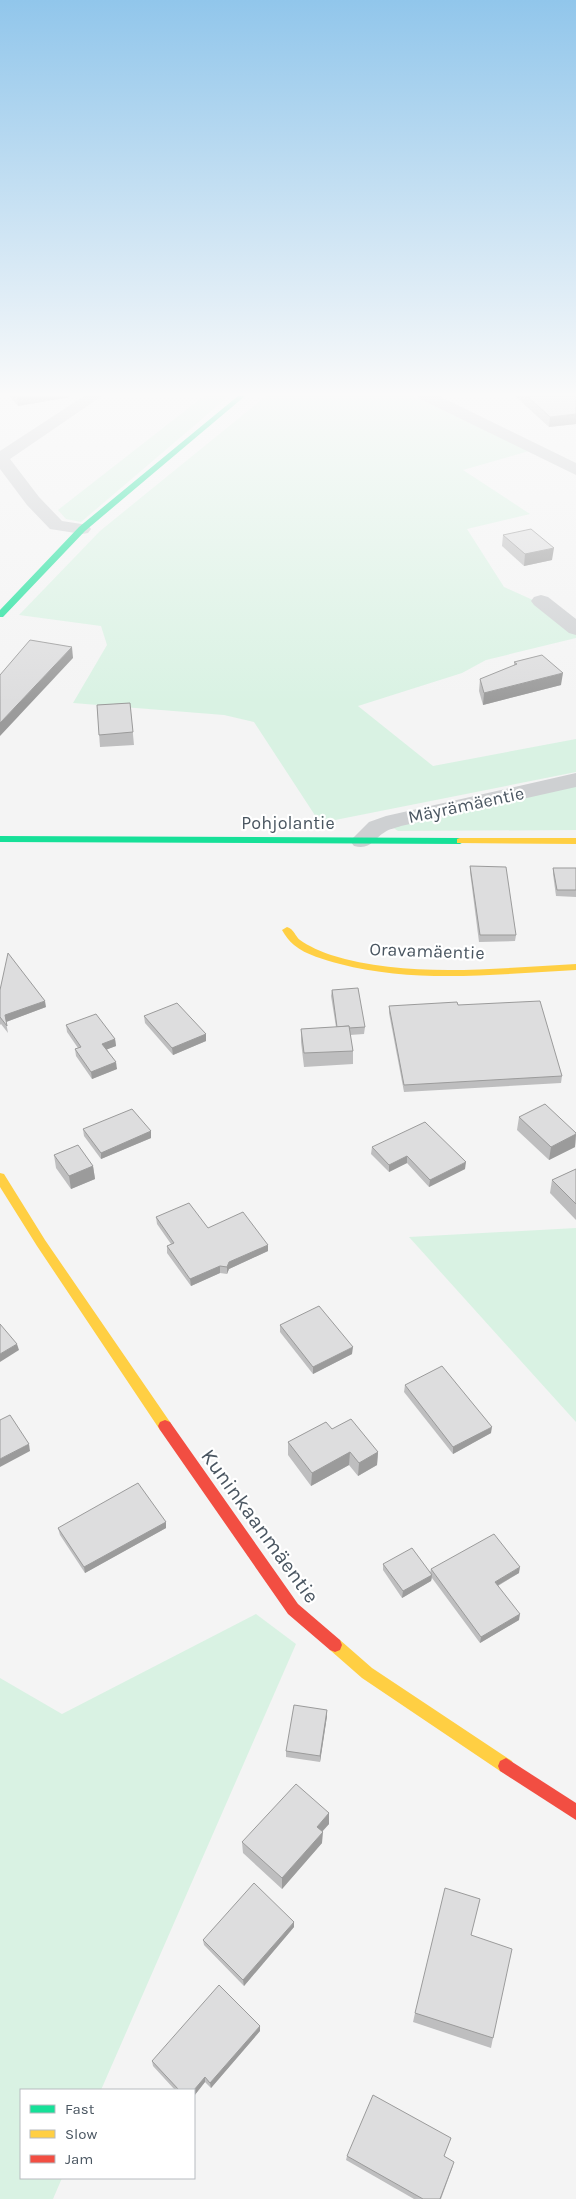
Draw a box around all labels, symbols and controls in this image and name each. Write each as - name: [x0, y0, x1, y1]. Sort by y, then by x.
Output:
- street label: Mäyrämäentie: [406, 782, 526, 828]
- street label: Pohjolantie: [241, 812, 335, 834]
- street label: Oravamäentie: [369, 938, 485, 964]
- street label: Kuninkaanmäentie: [196, 1444, 324, 1608]
- legend: [20, 2089, 195, 2179]
- text: Fast: [65, 2100, 95, 2118]
- text: Slow: [65, 2125, 97, 2143]
- text: Jam: [65, 2150, 93, 2168]

